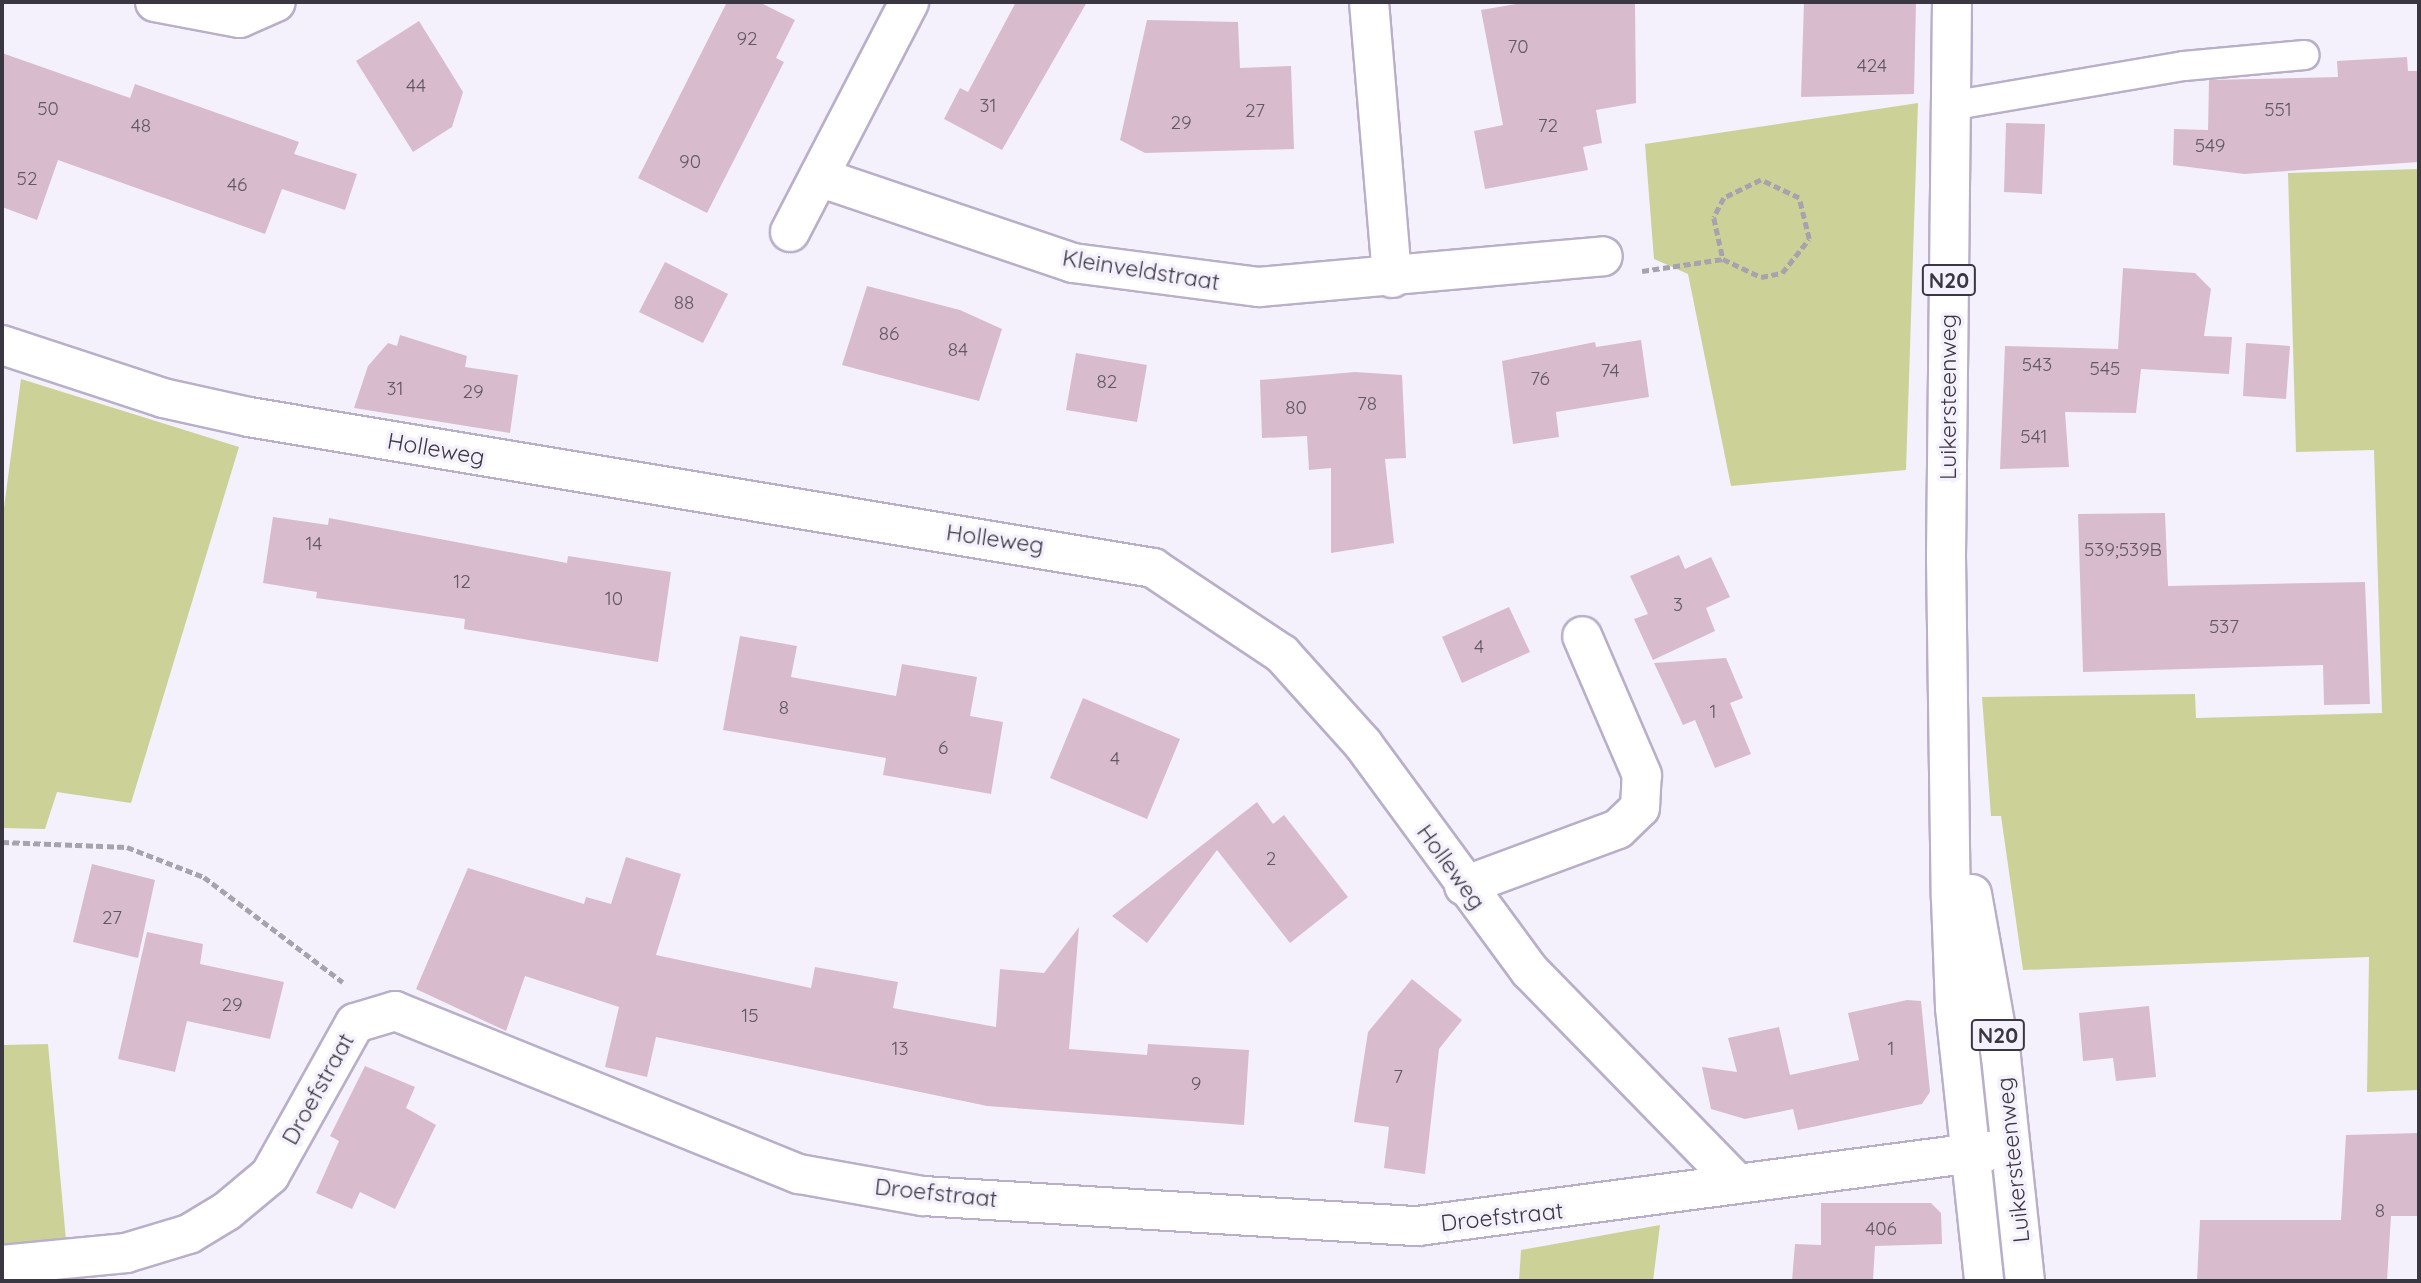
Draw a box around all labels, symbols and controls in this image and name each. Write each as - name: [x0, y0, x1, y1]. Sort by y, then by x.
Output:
- house number: 92: [736, 28, 758, 50]
- house number: 70: [1507, 36, 1529, 58]
- house number: 424: [1857, 55, 1887, 77]
- house number: 44: [406, 75, 426, 97]
- house number: 31: [980, 95, 996, 117]
- house number: 50: [37, 98, 59, 120]
- house number: 551: [2264, 99, 2292, 121]
- house number: 27: [1245, 100, 1265, 122]
- house number: 29: [1170, 112, 1192, 134]
- house number: 48: [131, 115, 151, 137]
- house number: 72: [1538, 115, 1558, 137]
- house number: 549: [2195, 135, 2225, 157]
- house number: 90: [679, 151, 701, 173]
- house number: 52: [17, 168, 37, 190]
- house number: 46: [227, 174, 247, 196]
- street label: Kleinveldstraat: [1060, 244, 1222, 296]
- road number: N20: [1921, 262, 1977, 298]
- house number: 88: [674, 292, 694, 314]
- street label: Luikersteenweg: [1934, 314, 1962, 480]
- house number: 86: [879, 323, 899, 345]
- house number: 84: [948, 339, 968, 361]
- house number: 543: [2022, 354, 2052, 376]
- house number: 545: [2090, 358, 2120, 380]
- house number: 74: [1601, 360, 1619, 382]
- house number: 76: [1530, 368, 1550, 390]
- house number: 82: [1097, 371, 1117, 393]
- house number: 31: [387, 378, 403, 400]
- house number: 29: [462, 381, 484, 403]
- house number: 78: [1357, 393, 1377, 415]
- house number: 80: [1285, 397, 1307, 419]
- house number: 541: [2020, 426, 2048, 448]
- street label: Holleweg: [385, 427, 487, 471]
- street label: Holleweg: [944, 518, 1046, 560]
- house number: 14: [306, 533, 322, 555]
- house number: 539;539B: [2084, 539, 2162, 561]
- house number: 12: [453, 571, 471, 593]
- house number: 10: [605, 588, 623, 610]
- house number: 3: [1673, 594, 1683, 616]
- house number: 537: [2209, 616, 2239, 638]
- house number: 4: [1474, 636, 1484, 658]
- house number: 8: [779, 697, 789, 719]
- house number: 1: [1709, 701, 1717, 723]
- house number: 6: [938, 737, 948, 759]
- house number: 4: [1110, 748, 1120, 770]
- street label: Holleweg: [1411, 819, 1491, 915]
- house number: 2: [1266, 848, 1276, 870]
- house number: 27: [102, 907, 122, 929]
- house number: 29: [221, 994, 243, 1016]
- house number: 15: [741, 1005, 759, 1027]
- road number: N20: [1970, 1018, 2026, 1052]
- street label: Droefstraat: [276, 1028, 360, 1150]
- house number: 13: [892, 1038, 908, 1060]
- house number: 1: [1887, 1038, 1895, 1060]
- house number: 7: [1393, 1066, 1403, 1088]
- house number: 9: [1191, 1073, 1201, 1095]
- street label: Luikersteenweg: [1991, 1076, 2035, 1244]
- street label: Droefstraat: [873, 1173, 999, 1213]
- street label: Droefstraat: [1439, 1197, 1565, 1237]
- house number: 8: [2375, 1200, 2385, 1222]
- house number: 406: [1865, 1218, 1897, 1240]

